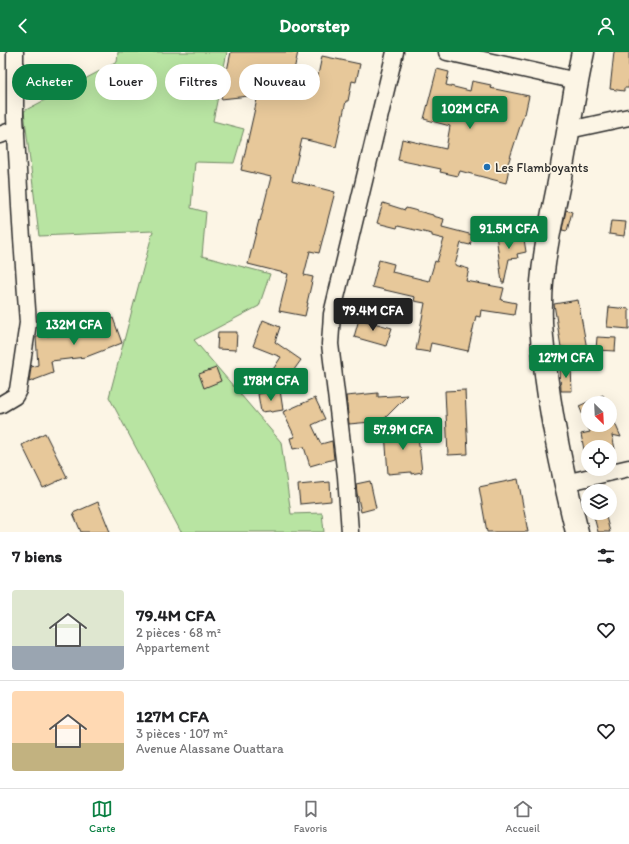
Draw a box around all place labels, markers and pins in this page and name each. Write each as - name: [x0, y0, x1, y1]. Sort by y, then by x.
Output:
- pin: 102M CFA: [429, 96, 511, 130]
- place label: Les Flamboyants: [495, 160, 589, 175]
- marker: Les Flamboyants: [482, 162, 492, 172]
- pin: 91.5M CFA: [463, 216, 555, 250]
- pin: 79.4M CFA: [327, 298, 419, 332]
- pin: 132M CFA: [33, 312, 115, 346]
- pin: 127M CFA: [525, 345, 607, 379]
- pin: 178M CFA: [230, 368, 312, 402]
- pin: 57.9M CFA: [357, 417, 449, 451]

